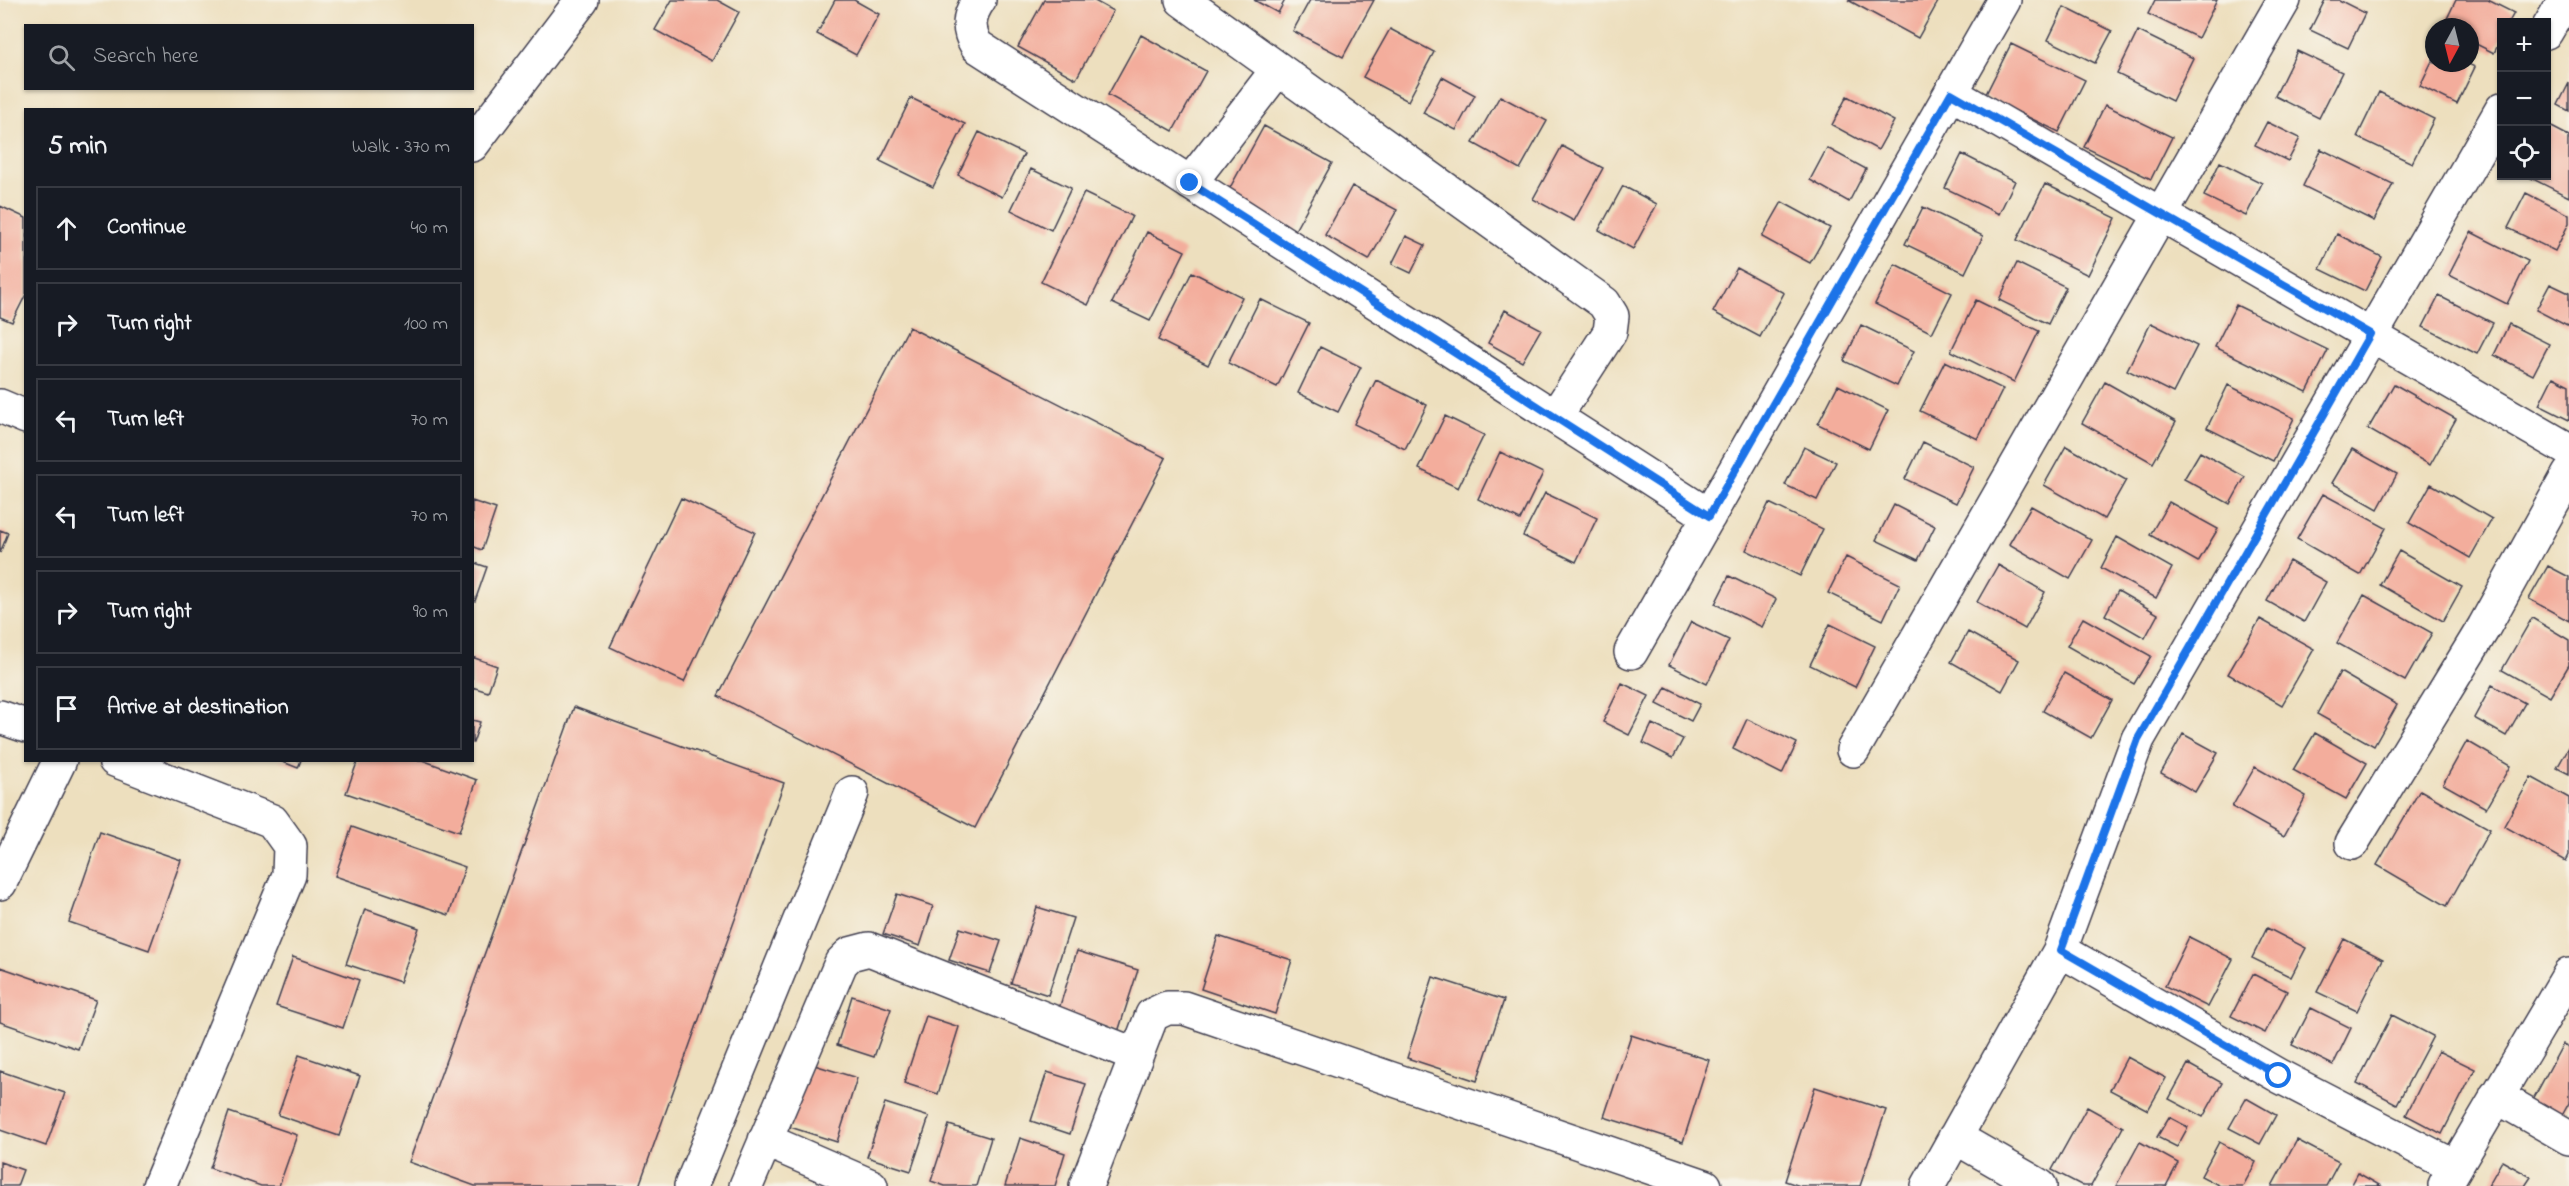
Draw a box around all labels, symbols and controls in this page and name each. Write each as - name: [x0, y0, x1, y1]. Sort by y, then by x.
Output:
- north arrow: [2425, 18, 2479, 72]
- map controls: [2497, 18, 2551, 180]
- button: +: [2497, 18, 2551, 72]
- search box: [24, 24, 474, 90]
- icon: search: [45, 41, 78, 74]
- text: Search here: [93, 41, 198, 73]
- button: −: [2497, 72, 2551, 126]
- button: locate: [2497, 126, 2551, 180]
- text: 5 min: [48, 128, 107, 166]
- text: Walk · 370 m: [352, 133, 450, 162]
- route end: [1176, 169, 1202, 195]
- icon: ahead: [50, 212, 83, 245]
- text: Continue: [107, 212, 186, 244]
- text: 40 m: [411, 214, 448, 243]
- icon: right: [50, 308, 83, 341]
- text: Turn right: [107, 308, 192, 340]
- text: 100 m: [404, 310, 448, 339]
- icon: left: [50, 404, 83, 437]
- text: Turn left: [107, 404, 184, 436]
- text: 70 m: [411, 406, 448, 435]
- icon: left: [50, 500, 83, 533]
- text: Turn left: [107, 500, 184, 532]
- text: 70 m: [411, 502, 448, 531]
- icon: right: [50, 596, 83, 629]
- text: Turn right: [107, 596, 192, 628]
- text: 90 m: [413, 598, 448, 627]
- icon: arrive: [50, 692, 83, 725]
- text: Arrive at destination: [107, 692, 289, 724]
- route start: [2265, 1062, 2291, 1088]

